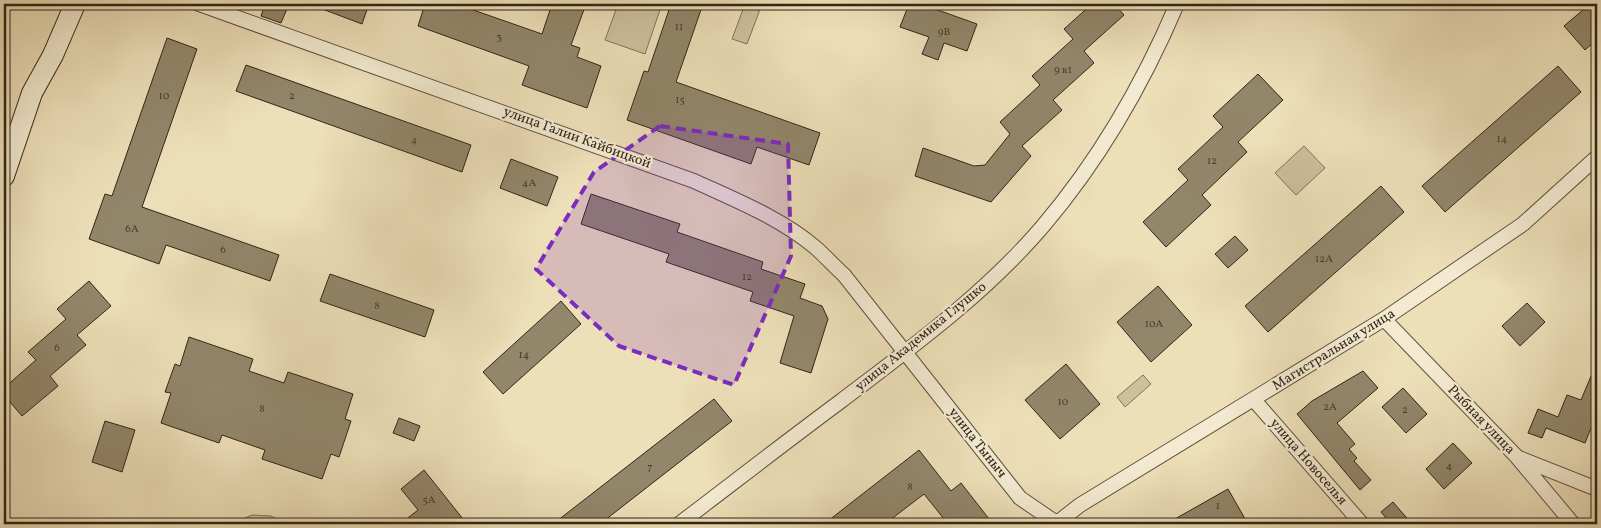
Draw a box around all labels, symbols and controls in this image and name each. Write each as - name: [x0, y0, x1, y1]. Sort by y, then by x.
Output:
- house number: 11: [675, 20, 683, 35]
- house number: 9В: [938, 25, 950, 40]
- house number: 3: [496, 30, 502, 45]
- house number: 9 к1: [1054, 63, 1072, 78]
- house number: 10: [159, 89, 170, 104]
- house number: 2: [289, 89, 295, 104]
- house number: 15: [675, 93, 685, 108]
- street label: улица Галии Кайбицкой: [500, 102, 654, 174]
- house number: 14: [1497, 132, 1508, 147]
- house number: 4: [411, 133, 418, 148]
- house number: 12: [1207, 154, 1217, 169]
- house number: 4А: [522, 176, 536, 191]
- house number: 6А: [125, 222, 139, 237]
- house number: 6: [220, 243, 226, 258]
- house number: 12А: [1315, 252, 1333, 267]
- house number: 12: [742, 270, 752, 285]
- street label: улица Академика Глушко: [851, 278, 991, 396]
- house number: 8: [374, 299, 380, 314]
- street label: Магистральная улица: [1269, 304, 1399, 396]
- house number: 10А: [1145, 317, 1164, 332]
- house number: 6: [54, 341, 60, 356]
- house number: 14: [519, 348, 530, 363]
- street label: Рыбная улица: [1443, 381, 1519, 459]
- house number: 10: [1058, 395, 1069, 410]
- house number: 2А: [1323, 400, 1337, 415]
- house number: 8: [259, 402, 265, 417]
- house number: 2: [1402, 403, 1408, 418]
- street label: улица Тыныч: [943, 404, 1011, 483]
- street label: улица Новоселья: [1265, 415, 1351, 509]
- house number: 4: [1446, 459, 1453, 474]
- house number: 7: [647, 460, 653, 475]
- house number: 8: [907, 480, 913, 495]
- house number: 5А: [422, 493, 436, 508]
- house number: 1: [1216, 499, 1220, 514]

